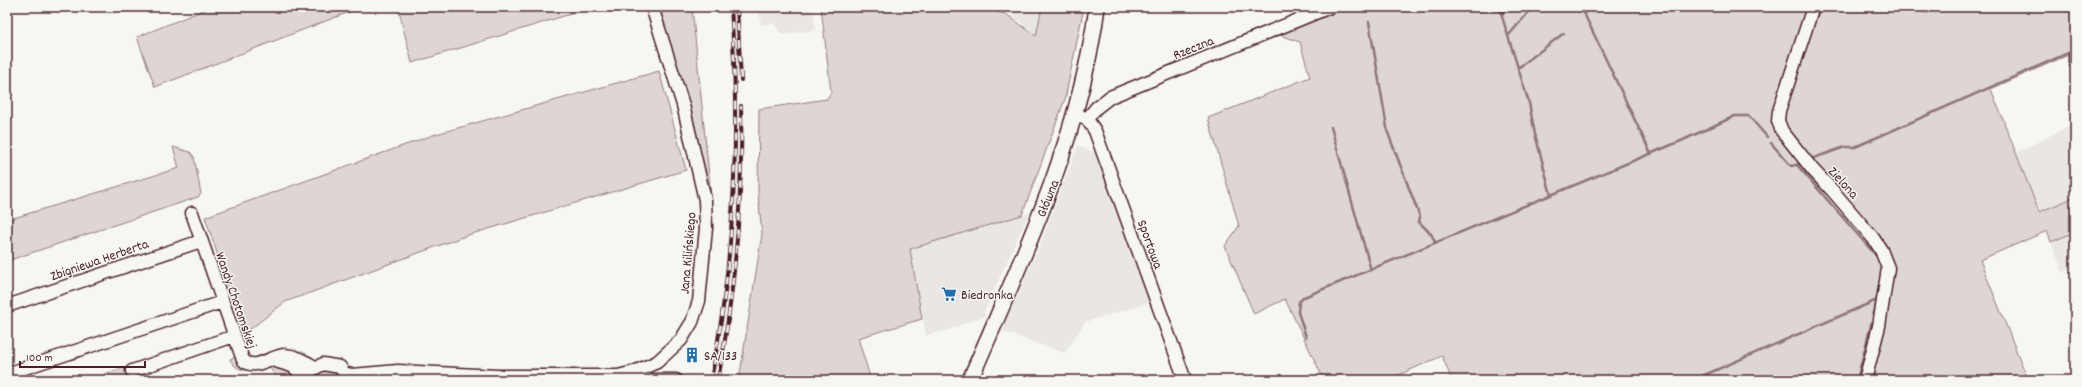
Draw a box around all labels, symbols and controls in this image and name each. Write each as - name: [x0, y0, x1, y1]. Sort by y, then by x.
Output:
- street label: Rzeczna: [1170, 32, 1217, 66]
- street label: Zielona: [1823, 163, 1863, 204]
- street label: Główna: [1032, 177, 1066, 221]
- street label: Jana Kilińskiego: [675, 211, 703, 295]
- street label: Sportowa: [1131, 217, 1167, 272]
- street label: Zbigniewa Herberta: [48, 235, 152, 287]
- street label: Wandy Chotomskiej: [209, 250, 261, 352]
- supermarket icon: Biedronka: [940, 285, 958, 303]
- place label: Biedronka: [961, 286, 1014, 306]
- scale bar: [20, 343, 145, 369]
- building icon: SA/133: [683, 346, 701, 364]
- place label: SA/133: [704, 347, 737, 367]
- text: 100 m: [26, 350, 53, 367]

